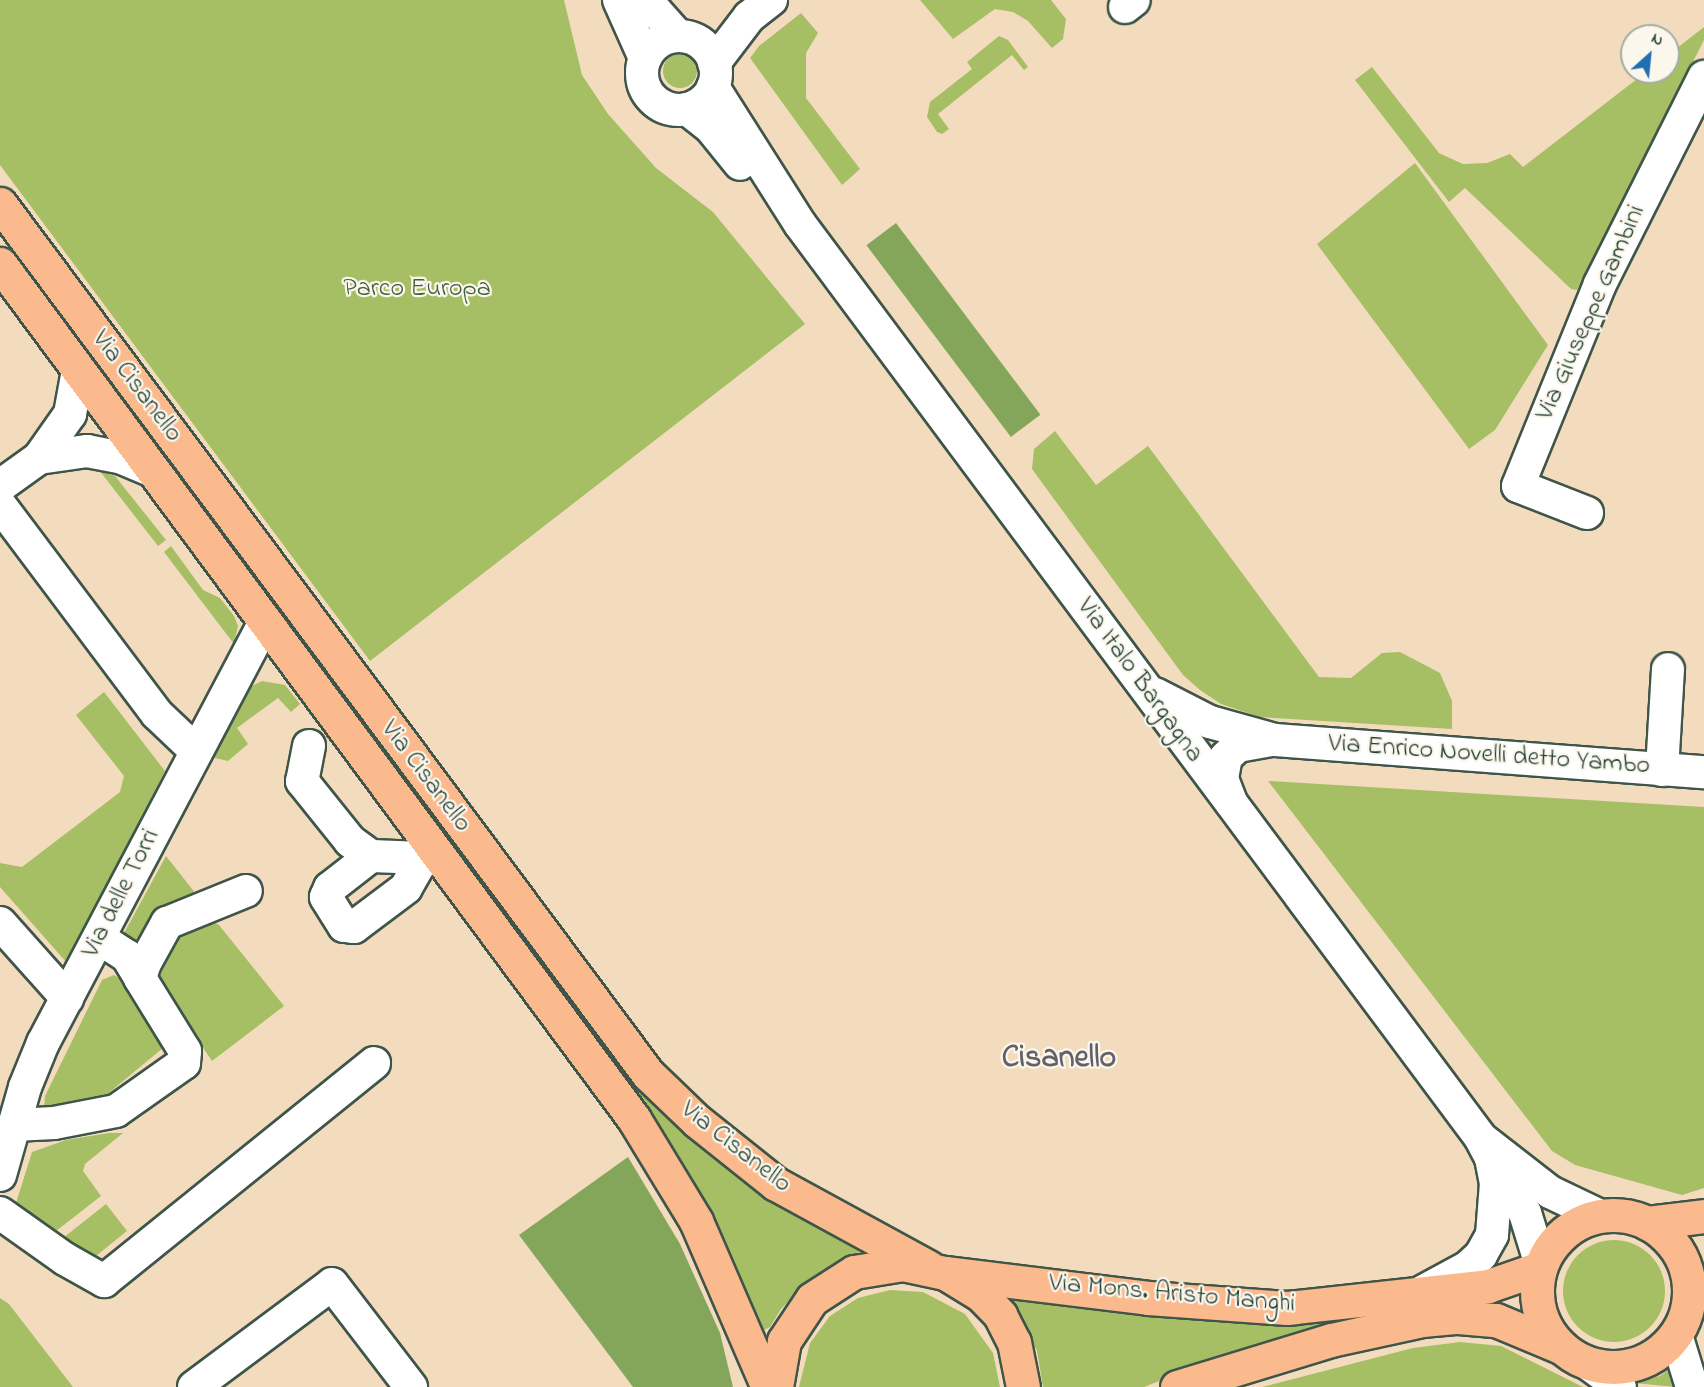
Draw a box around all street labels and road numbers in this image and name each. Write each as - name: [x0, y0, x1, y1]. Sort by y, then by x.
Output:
- street label: Via Giuseppe Gambini: [1531, 201, 1653, 425]
- street label: Via Cisanello: [84, 325, 188, 449]
- street label: Via Italo Bargagna: [1069, 593, 1209, 769]
- street label: Via Cisanello: [373, 715, 477, 839]
- street label: Via Enrico Novelli detto Yambo: [1327, 729, 1651, 783]
- street label: Via delle Torri: [76, 825, 168, 963]
- street label: Via Cisanello: [674, 1095, 796, 1201]
- street label: Via Mons. Aristo Manghi: [1048, 1269, 1296, 1321]

